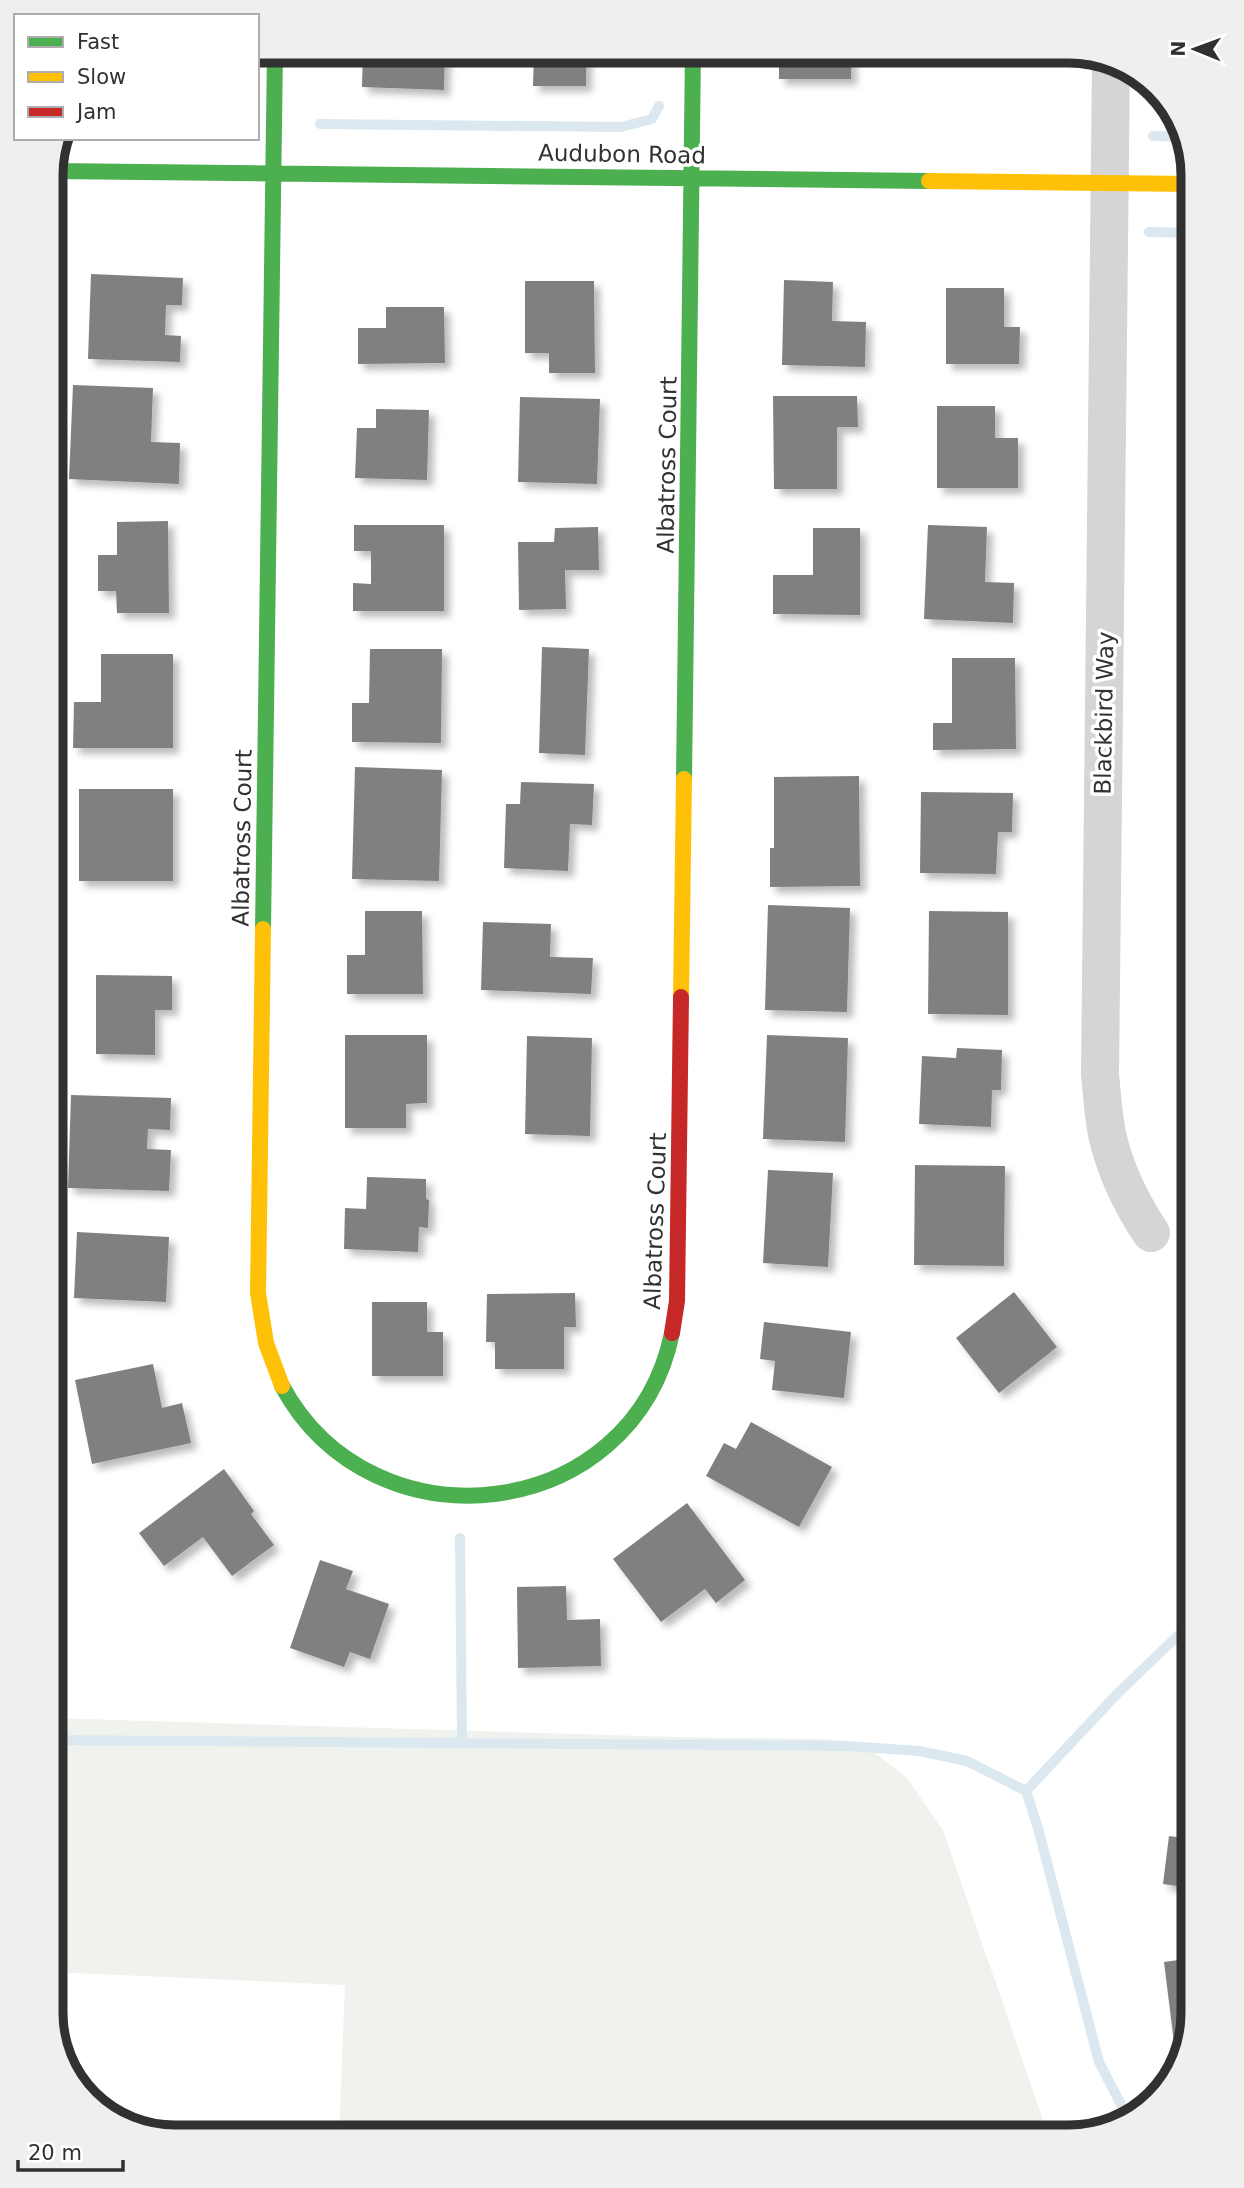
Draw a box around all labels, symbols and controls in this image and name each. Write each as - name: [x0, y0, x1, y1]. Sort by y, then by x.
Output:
- legend: [14, 14, 259, 140]
- north arrow: [1160, 14, 1230, 84]
- text: Fast: [77, 30, 119, 54]
- text: N: [1167, 41, 1189, 57]
- text: Slow: [77, 65, 126, 89]
- text: Jam: [75, 100, 117, 124]
- street label: Audubon Road: [538, 140, 706, 168]
- street label: Albatross Court: [652, 376, 682, 554]
- street label: Blackbird Way: [1090, 631, 1118, 795]
- street label: Albatross Court: [227, 749, 257, 927]
- street label: Albatross Court: [639, 1132, 671, 1310]
- scale bar: [18, 2128, 122, 2172]
- text: 20 m: [28, 2141, 82, 2165]

